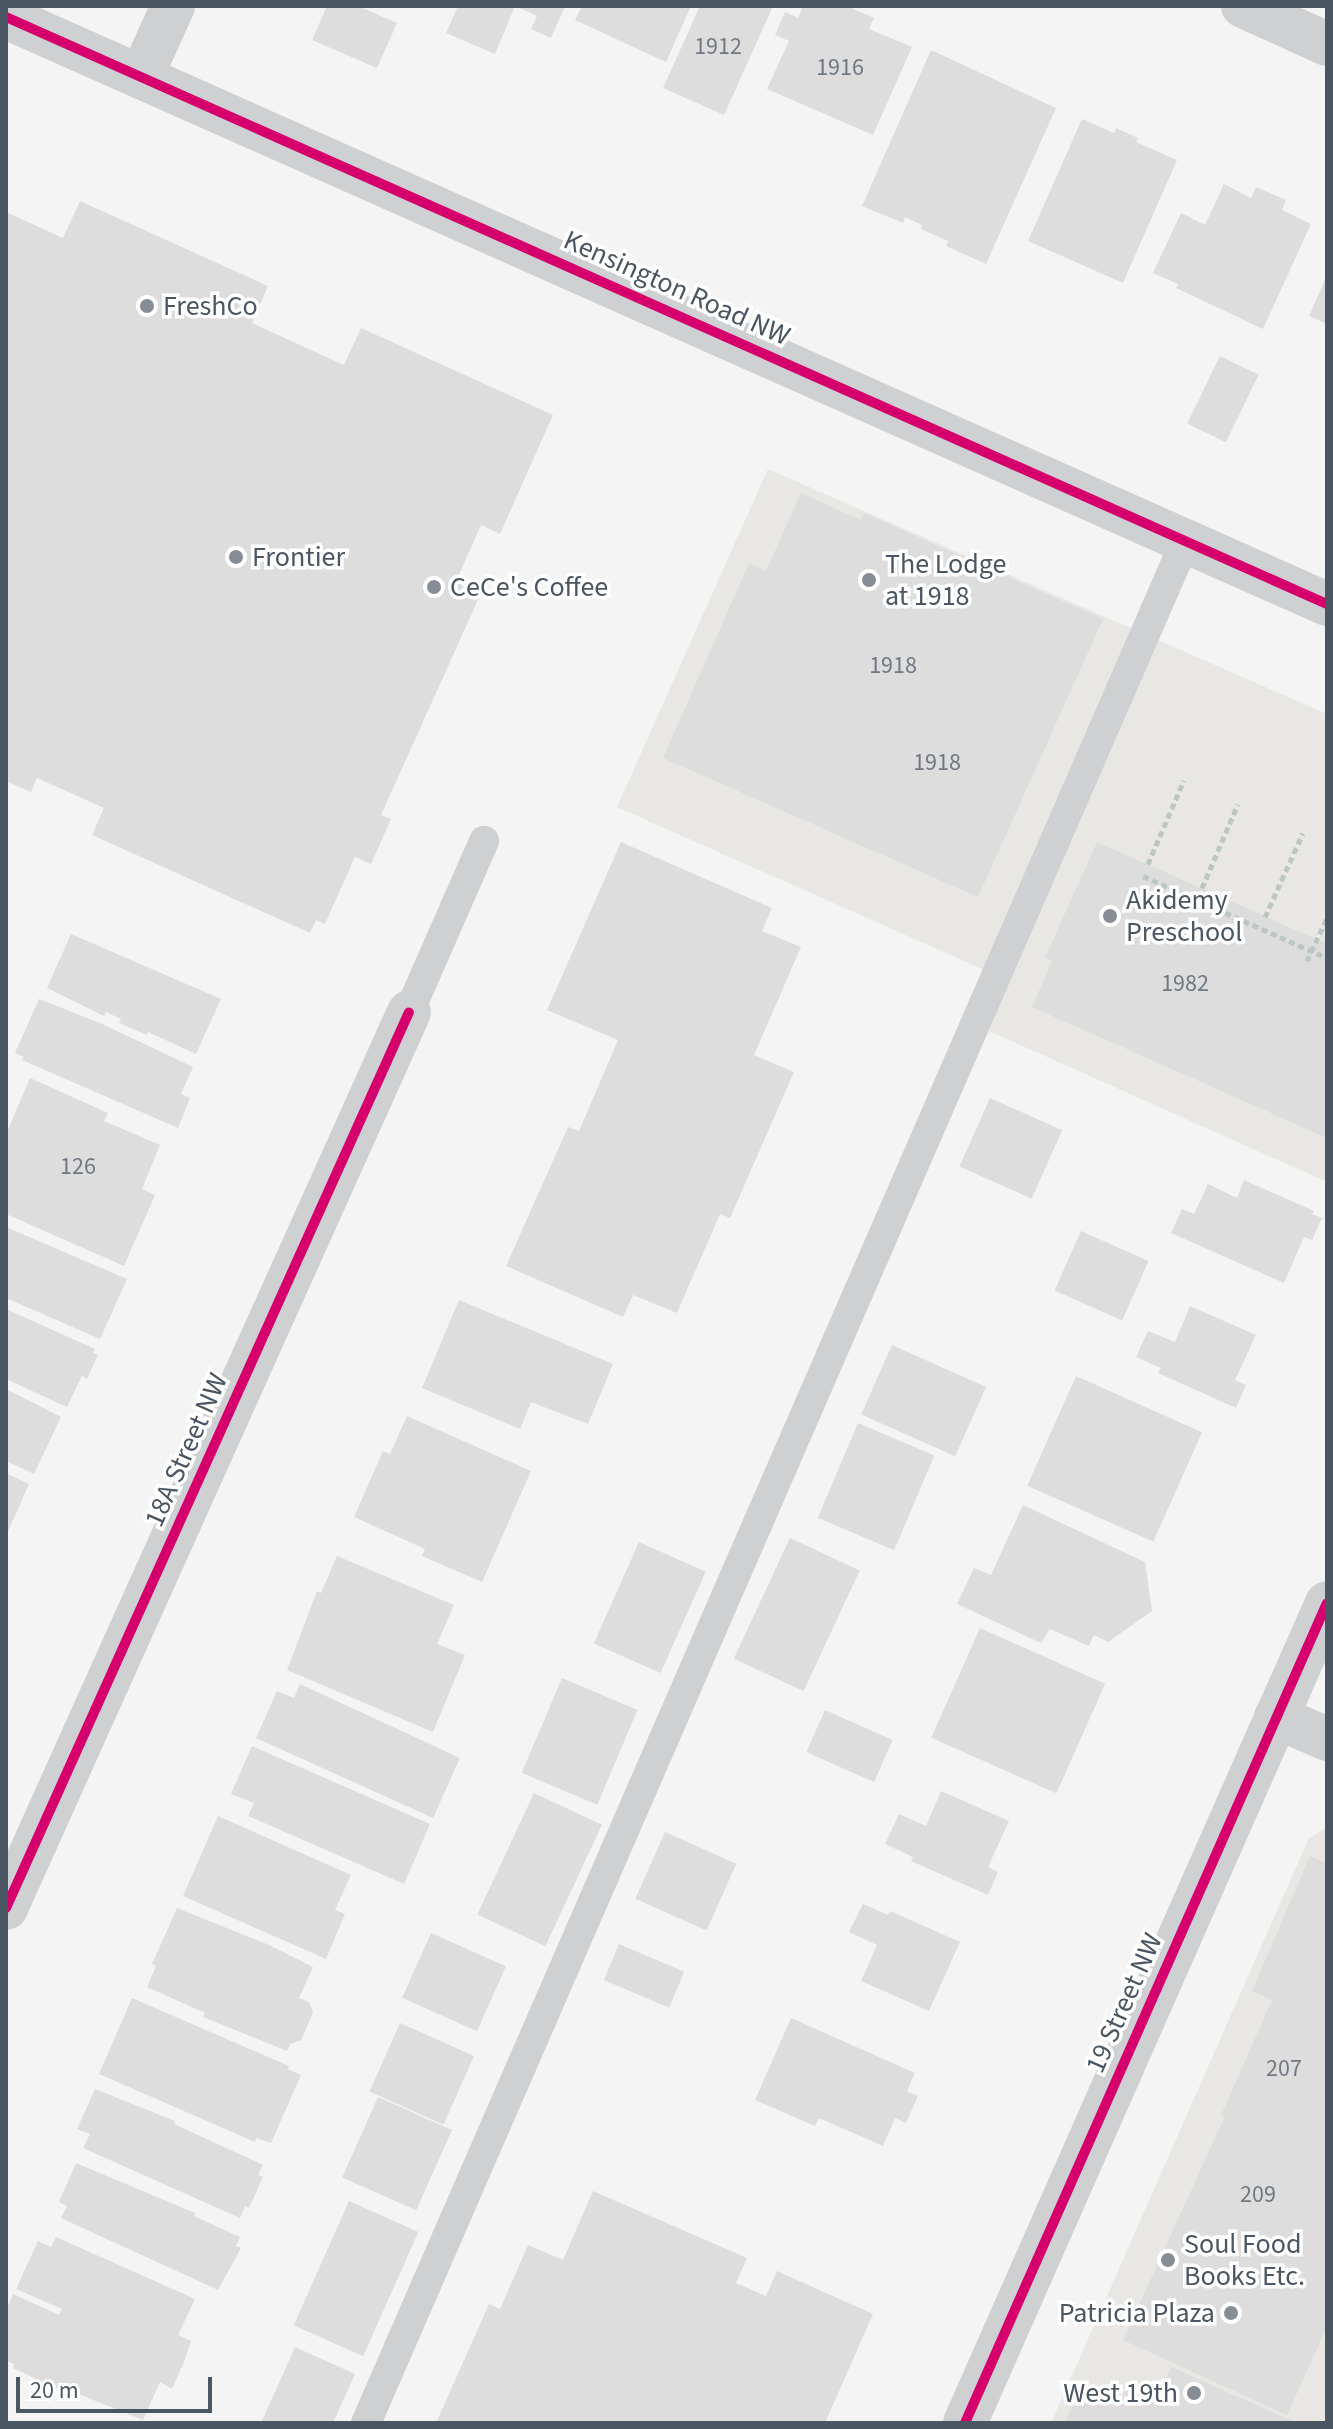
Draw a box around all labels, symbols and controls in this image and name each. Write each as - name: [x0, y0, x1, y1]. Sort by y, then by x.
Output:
- house number: 1912: [694, 33, 742, 61]
- house number: 1916: [816, 54, 864, 82]
- street label: Kensington Road NW: [559, 223, 795, 353]
- place label: FreshCo: [163, 289, 258, 323]
- marker: FreshCo: [138, 297, 156, 315]
- place label: Frontier: [252, 540, 345, 574]
- place label: The Lodge at 1918: [885, 547, 1006, 613]
- marker: Frontier: [227, 548, 245, 566]
- place label: CeCe's Coffee: [450, 570, 608, 604]
- marker: The Lodge at 1918: [860, 571, 878, 589]
- marker: CeCe's Coffee: [425, 578, 443, 596]
- house number: 1918: [869, 652, 917, 680]
- house number: 1918: [913, 749, 961, 777]
- place label: Akidemy Preschool: [1126, 883, 1242, 949]
- marker: Akidemy Preschool: [1101, 907, 1119, 925]
- house number: 1982: [1161, 970, 1209, 998]
- house number: 126: [60, 1153, 96, 1181]
- street label: 18A Street NW: [137, 1368, 235, 1532]
- street label: 19 Street NW: [1078, 1928, 1170, 2078]
- house number: 207: [1266, 2055, 1302, 2083]
- house number: 209: [1240, 2181, 1276, 2209]
- place label: Soul Food Books Etc.: [1184, 2227, 1305, 2293]
- marker: Soul Food Books Etc.: [1159, 2251, 1177, 2269]
- place label: Patricia Plaza: [1059, 2296, 1215, 2330]
- marker: Patricia Plaza: [1222, 2304, 1240, 2322]
- scale bar: [20, 2361, 216, 2411]
- text: 20 m: [30, 2373, 79, 2408]
- place label: West 19th: [1063, 2376, 1178, 2410]
- marker: West 19th: [1185, 2384, 1203, 2402]

